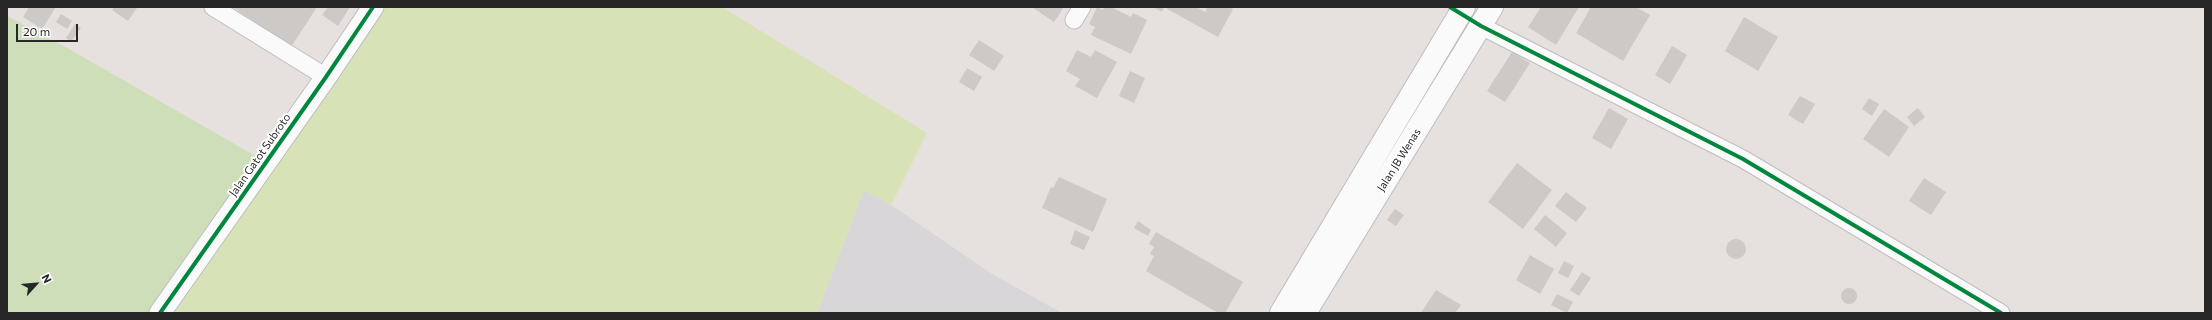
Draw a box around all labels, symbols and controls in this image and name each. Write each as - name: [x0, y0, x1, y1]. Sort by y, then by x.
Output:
- scale bar: [18, 16, 80, 42]
- text: 20 m: [23, 24, 50, 38]
- street label: Jalan Gatot Subroto: [226, 111, 294, 199]
- street label: Jalan JB Wenas: [1374, 126, 1424, 194]
- north arrow: [16, 264, 56, 304]
- text: N: [39, 272, 55, 285]

